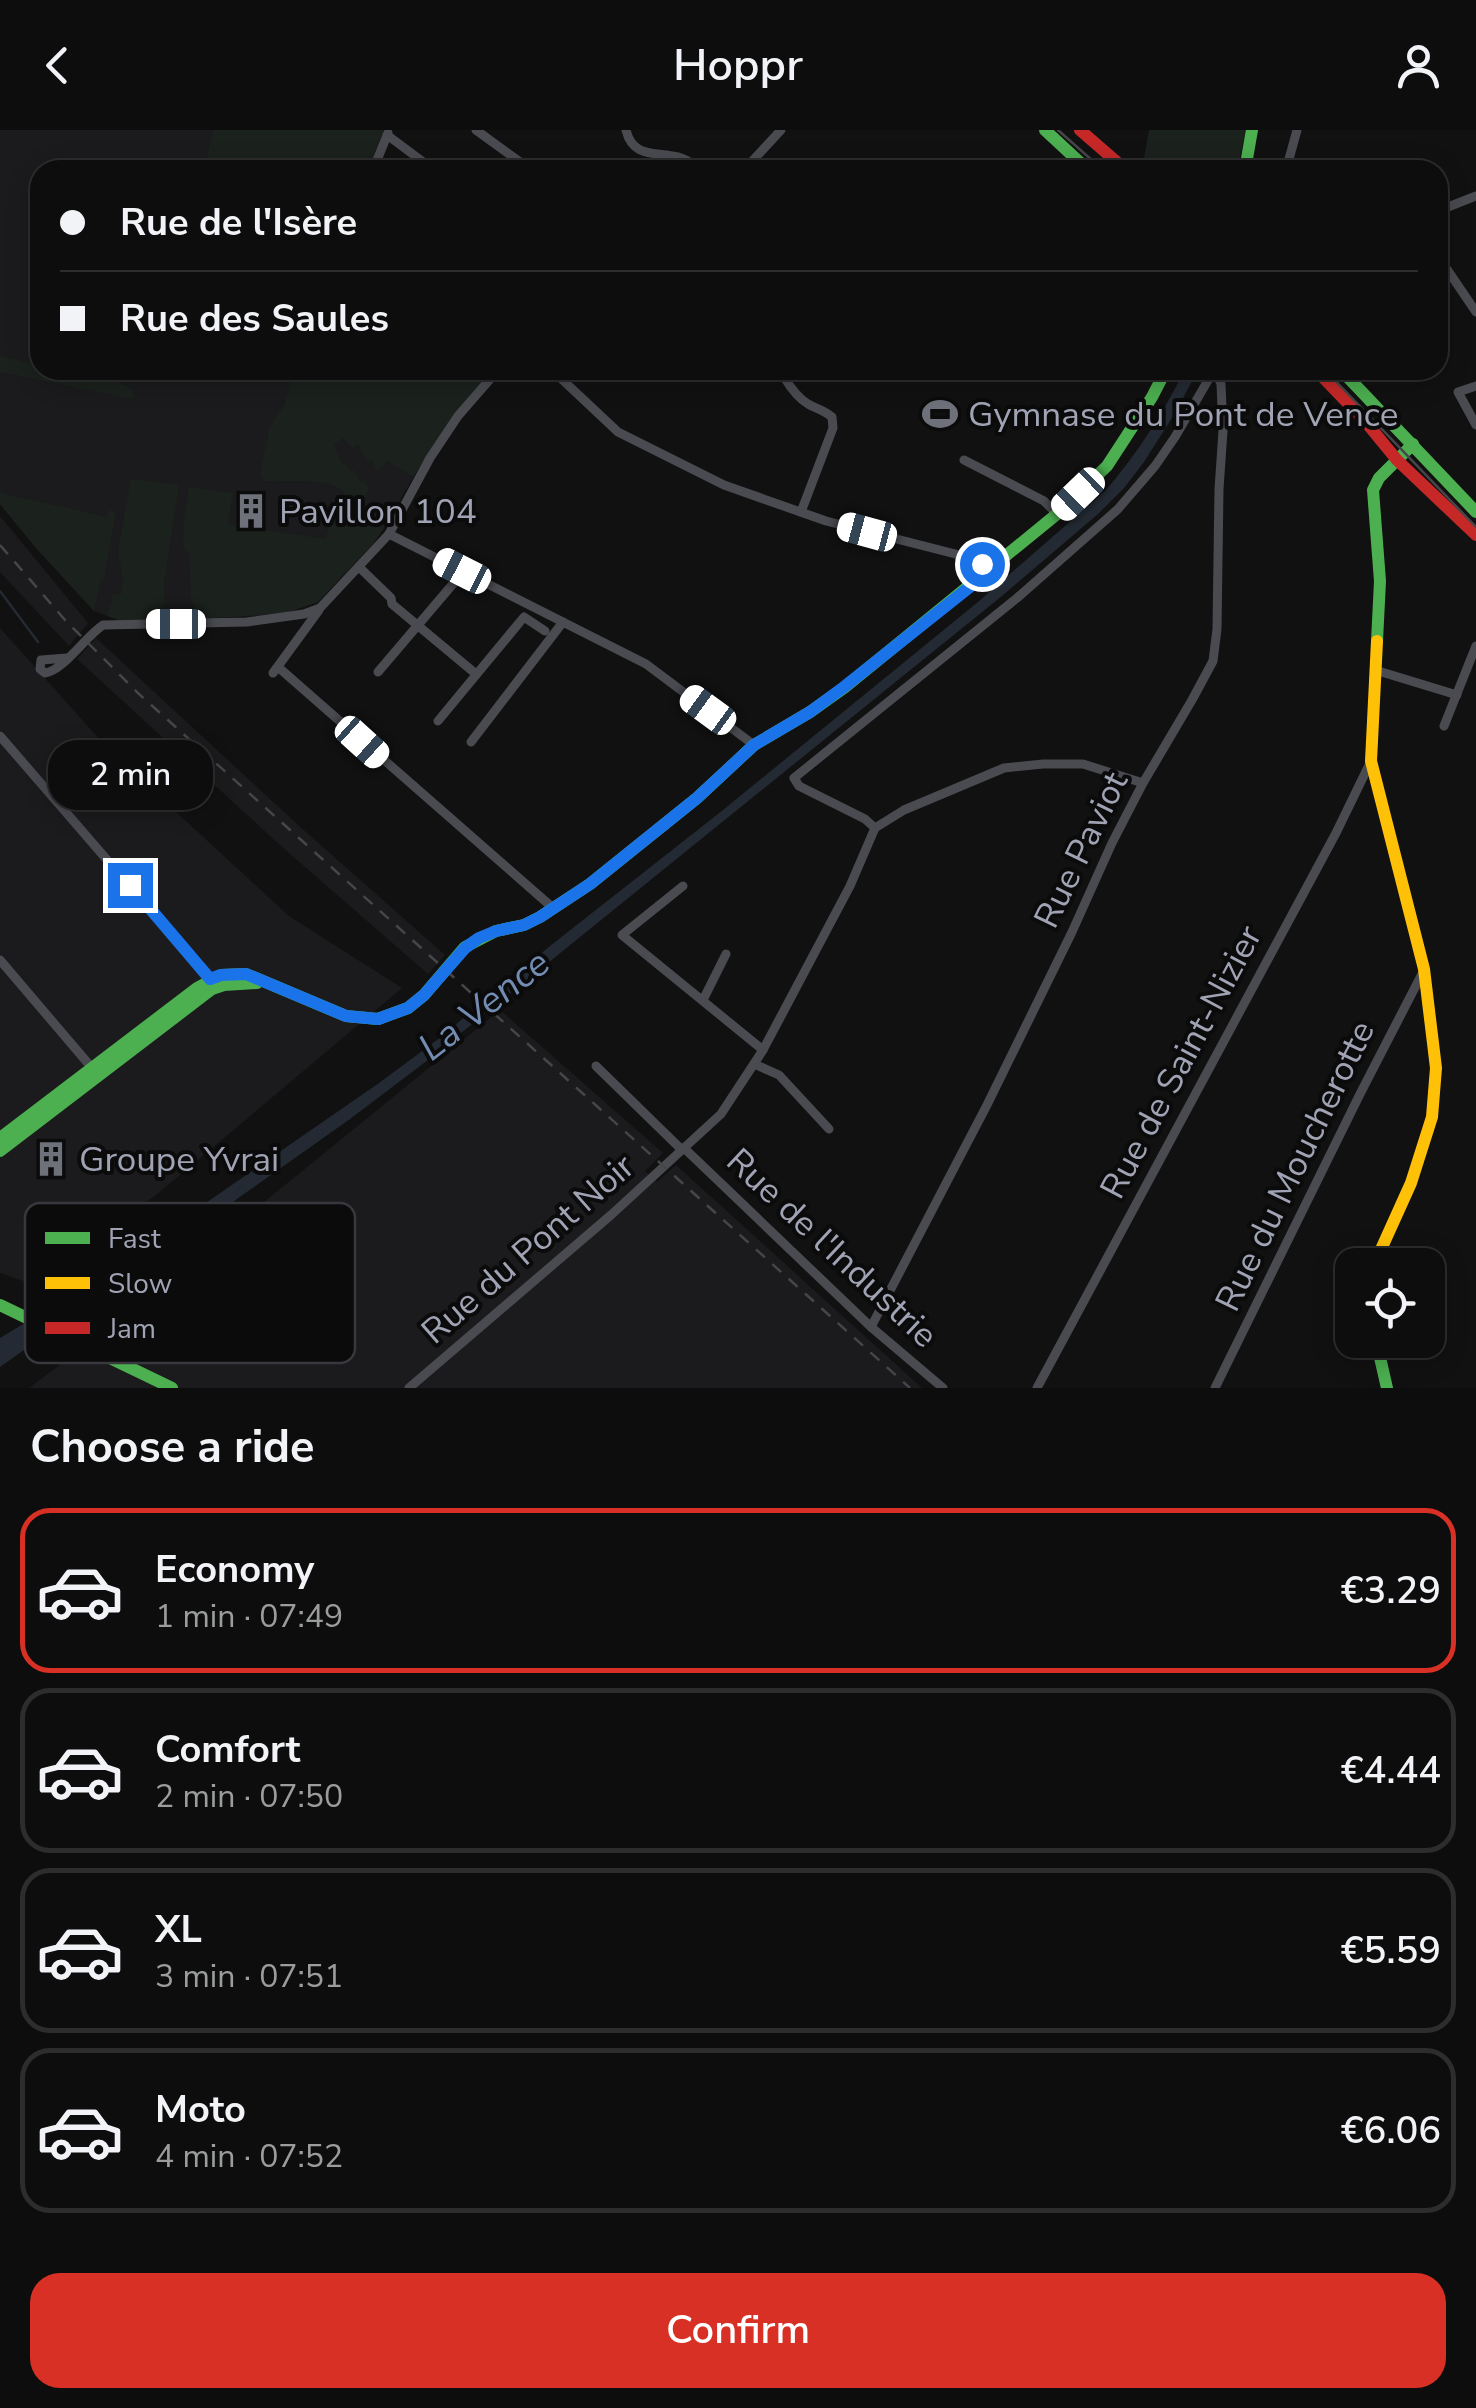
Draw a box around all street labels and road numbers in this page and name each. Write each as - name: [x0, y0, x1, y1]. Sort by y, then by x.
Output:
- street label: Rue Paviot: [1023, 764, 1139, 936]
- street label: Rue de Saint-Nizier: [1089, 917, 1273, 1207]
- street label: Rue du Moucherotte: [1204, 1013, 1386, 1319]
- street label: Rue de l'Industrie: [716, 1138, 948, 1358]
- street label: Rue du Pont Noir: [412, 1143, 645, 1355]

